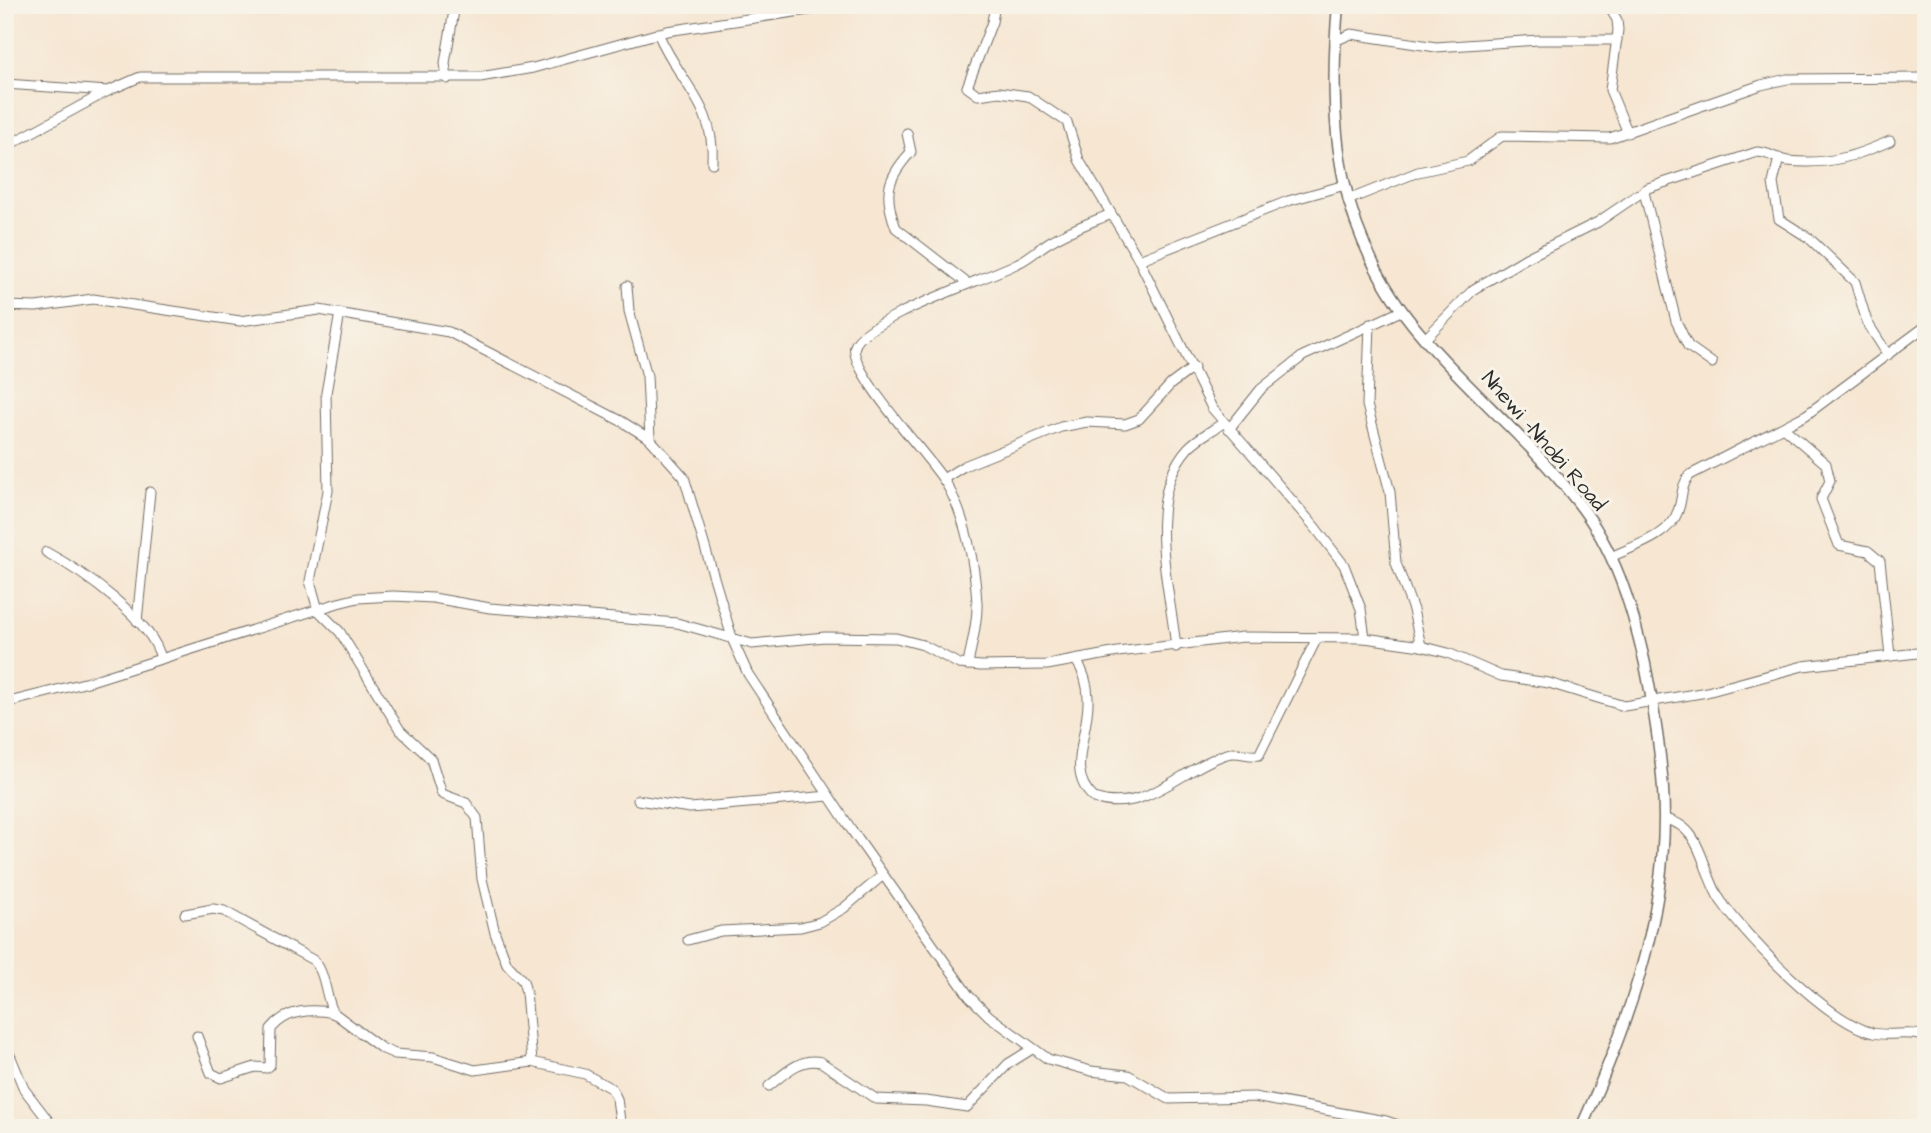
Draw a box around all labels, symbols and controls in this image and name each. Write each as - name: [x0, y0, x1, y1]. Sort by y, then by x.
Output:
- street label: Nnewi -Nnobi Road: [1475, 365, 1613, 518]

